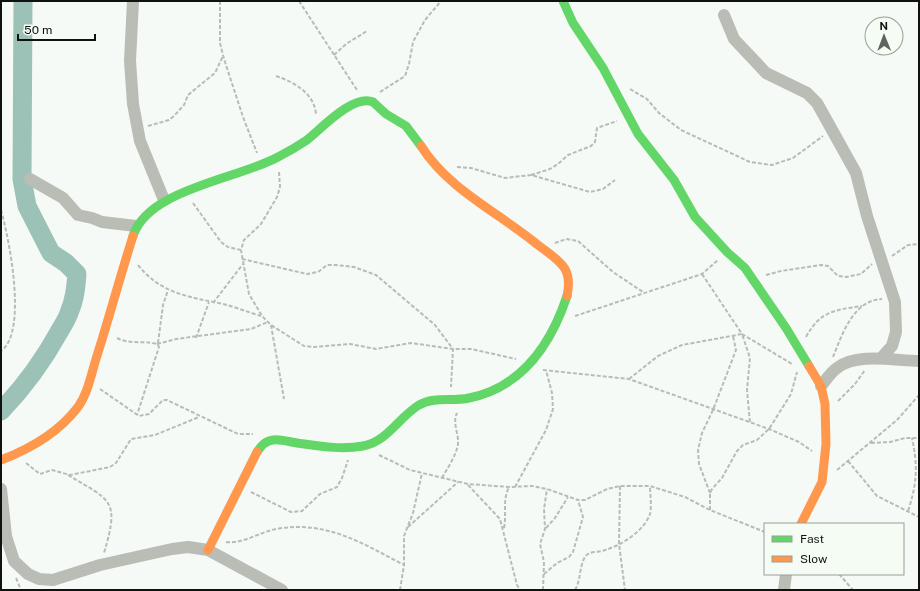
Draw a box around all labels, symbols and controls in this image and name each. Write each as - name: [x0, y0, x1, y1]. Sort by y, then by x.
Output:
- scale bar: [18, 16, 95, 42]
- north arrow: [864, 16, 904, 56]
- text: N: [879, 20, 888, 32]
- text: 50 m: [24, 23, 52, 37]
- legend: [764, 523, 904, 575]
- text: Fast: [800, 532, 825, 546]
- text: Slow: [800, 552, 828, 566]

